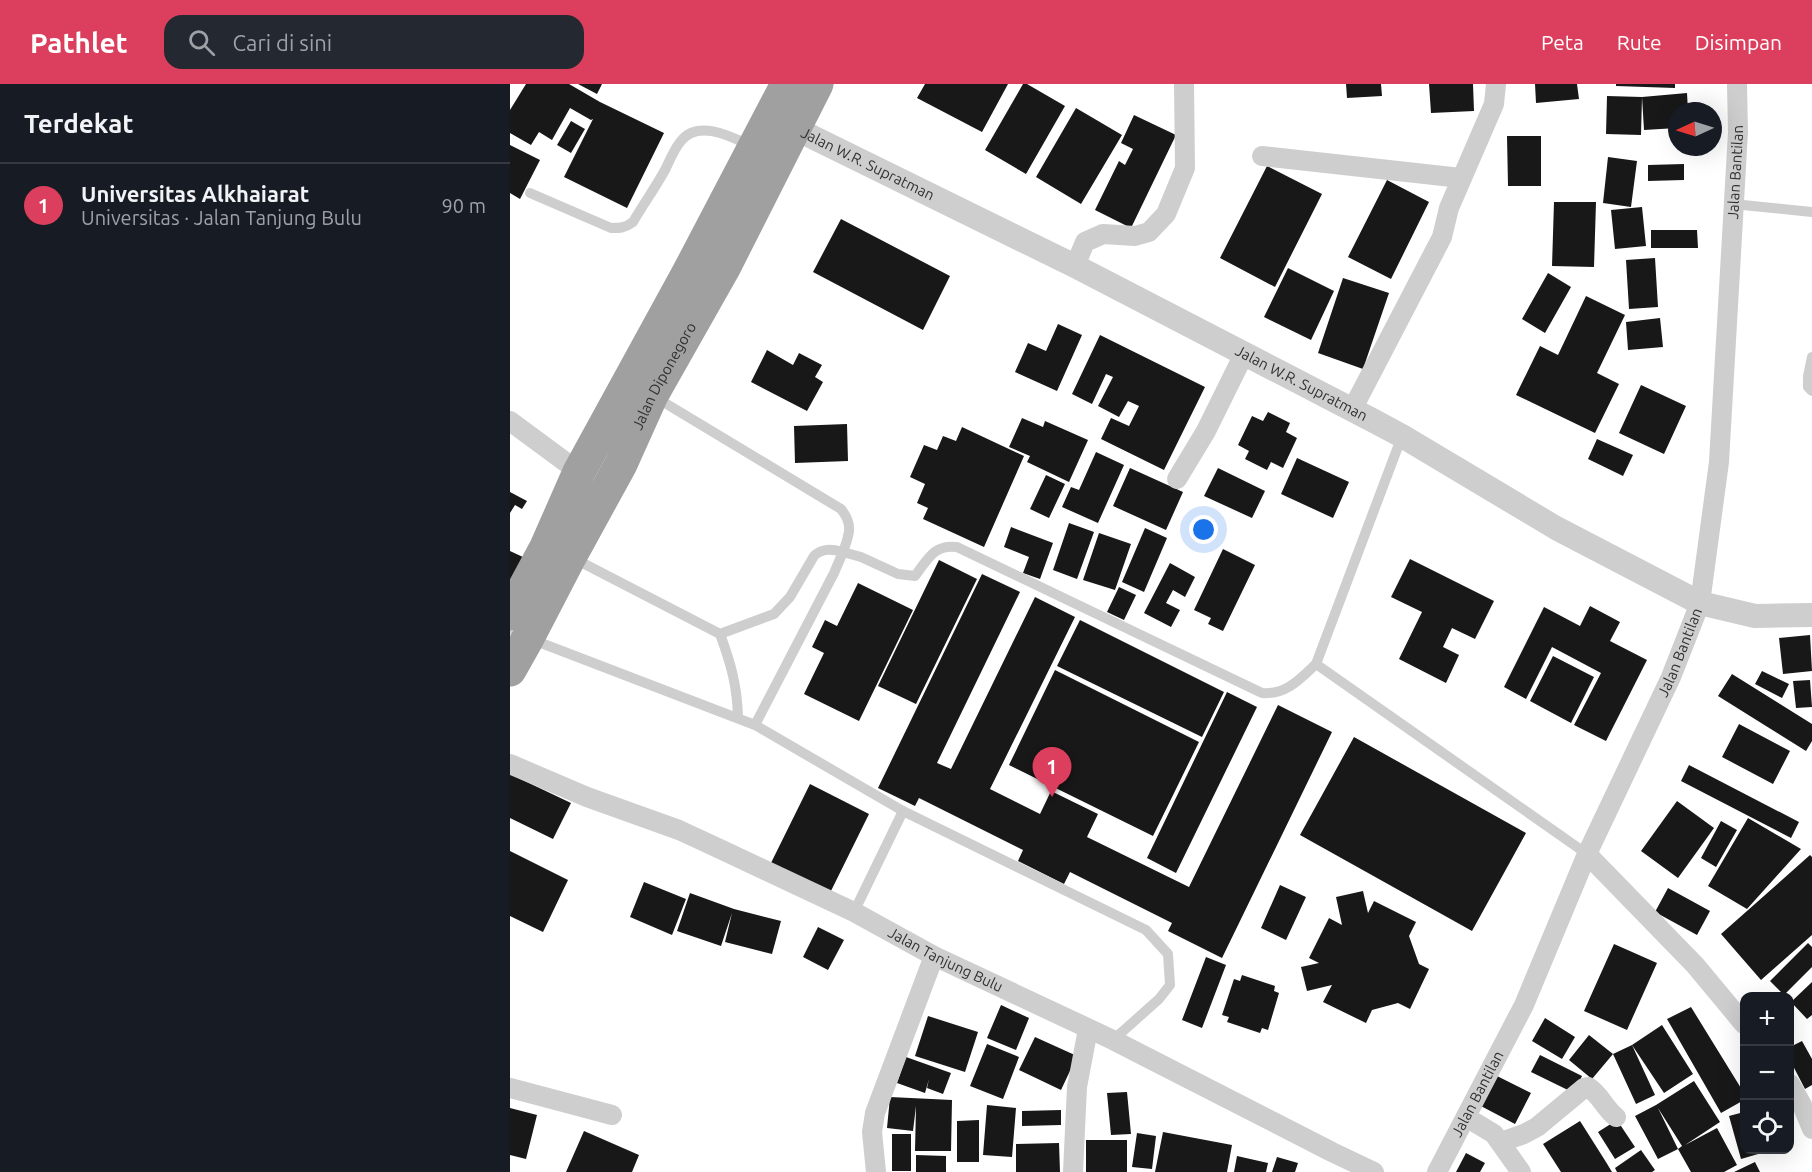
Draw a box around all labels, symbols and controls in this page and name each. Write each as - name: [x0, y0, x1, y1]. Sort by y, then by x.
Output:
- search box: [164, 15, 584, 69]
- icon: search: [185, 26, 218, 59]
- text: Pathlet: [30, 27, 128, 58]
- text: Cari di sini: [233, 30, 332, 55]
- text: Peta: [1541, 30, 1584, 54]
- text: Rute: [1617, 30, 1662, 54]
- text: Disimpan: [1695, 30, 1782, 54]
- north arrow: [1668, 102, 1722, 156]
- text: Terdekat: [24, 109, 134, 138]
- street label: Jalan W.R. Supratman: [798, 124, 937, 204]
- street label: Jalan Bantilan: [1724, 125, 1746, 220]
- text: Universitas Alkhaiarat: [81, 181, 309, 206]
- text: 1: [38, 194, 49, 217]
- text: 90 m: [442, 194, 486, 217]
- text: Universitas · Jalan Tanjung Bulu: [81, 206, 362, 229]
- street label: Jalan Diponegoro: [628, 319, 699, 432]
- street label: Jalan W.R. Supratman: [1233, 342, 1371, 424]
- your location: [1189, 515, 1218, 544]
- street label: Jalan Bantilan: [1654, 605, 1705, 699]
- pin: 1: [1032, 748, 1072, 797]
- street label: Jalan Tanjung Bulu: [885, 923, 1006, 995]
- map controls: [1740, 992, 1794, 1154]
- button: +: [1740, 992, 1794, 1046]
- button: −: [1740, 1046, 1794, 1100]
- street label: Jalan Bantilan: [1448, 1048, 1507, 1140]
- button: locate: [1740, 1100, 1794, 1154]

